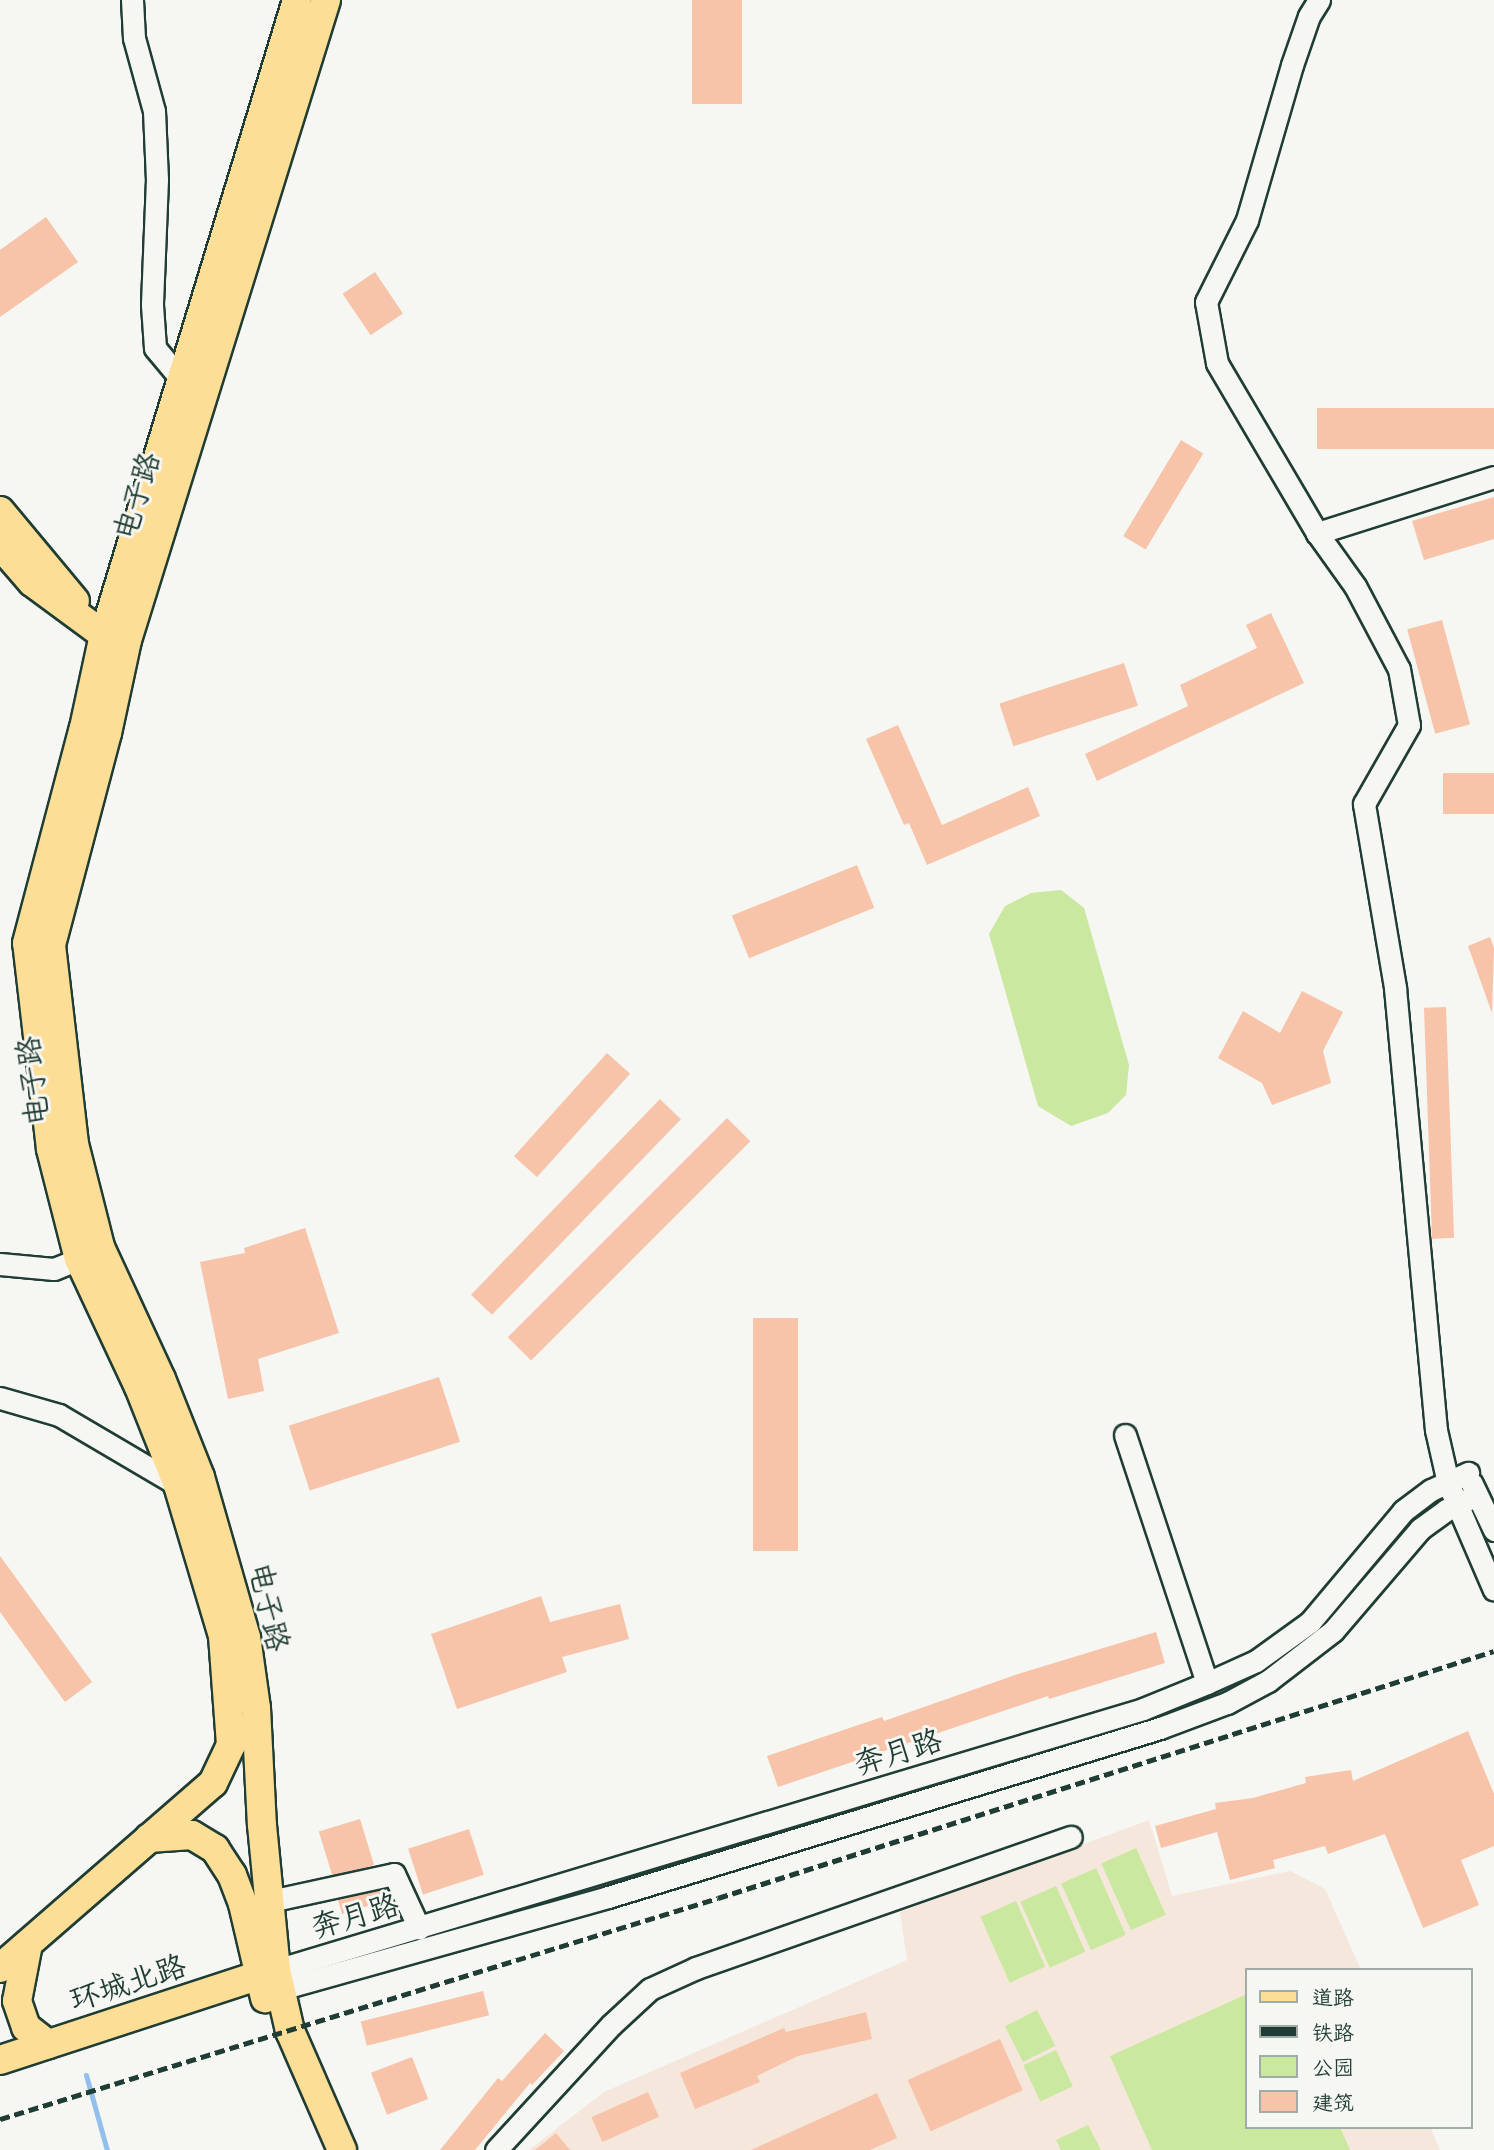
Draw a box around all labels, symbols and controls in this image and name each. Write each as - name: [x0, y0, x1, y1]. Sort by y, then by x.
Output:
- street label: 电子路: [107, 448, 167, 544]
- street label: 电子路: [10, 1034, 56, 1128]
- street label: 电子路: [241, 1559, 297, 1655]
- street label: 奔月路: [850, 1722, 946, 1782]
- street label: 奔月路: [307, 1886, 403, 1946]
- street label: 环城北路: [65, 1947, 191, 2019]
- legend: [1246, 1968, 1473, 2129]
- text: 道路: [1312, 1985, 1354, 2010]
- text: 铁路: [1312, 2020, 1354, 2045]
- text: 公园: [1312, 2055, 1354, 2080]
- text: 建筑: [1312, 2090, 1354, 2115]

